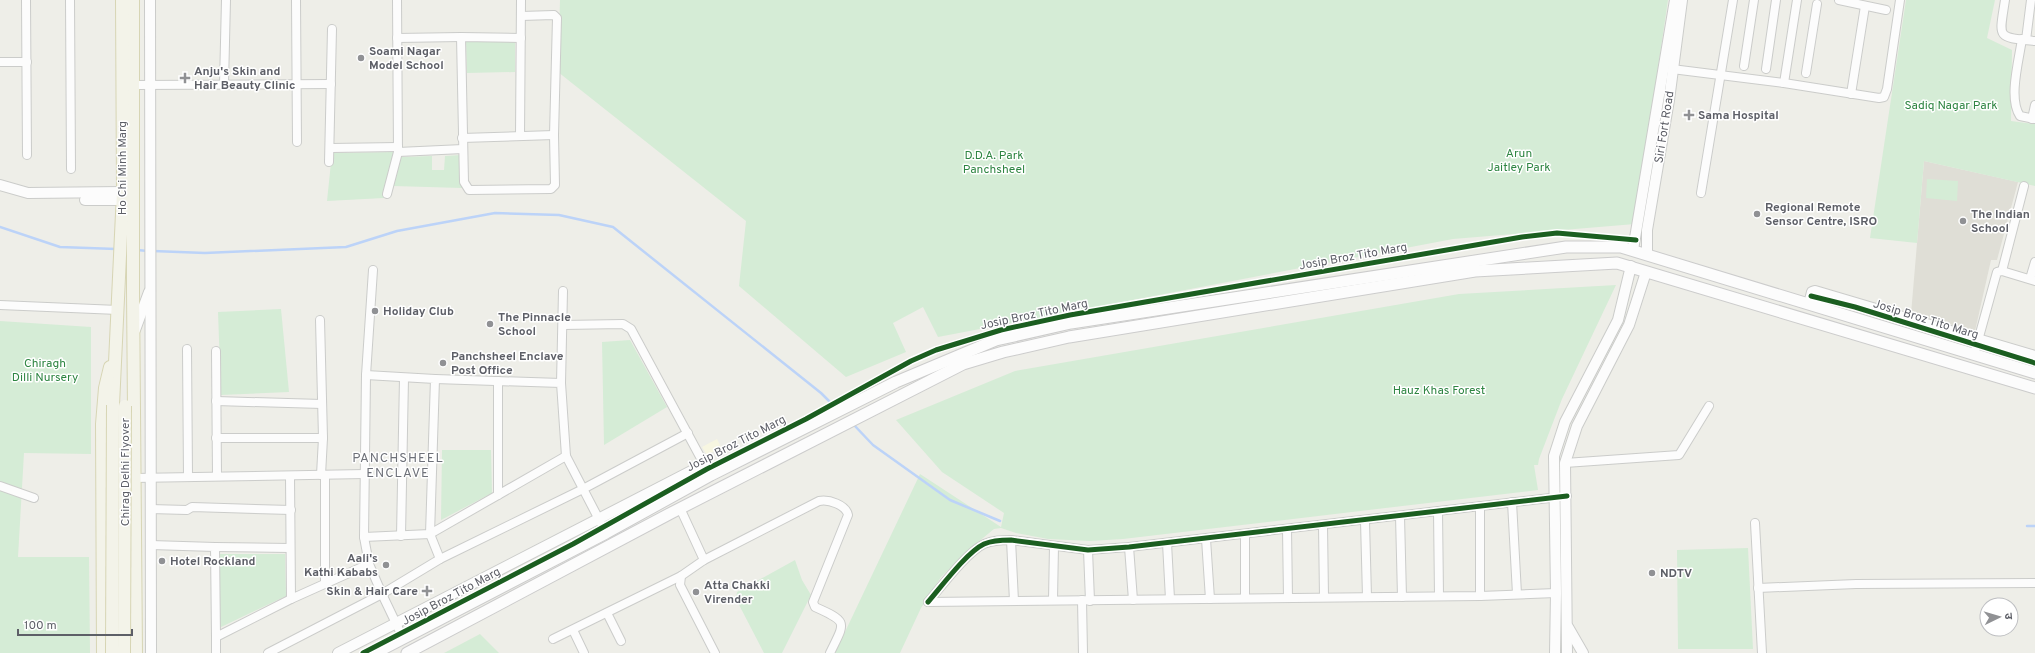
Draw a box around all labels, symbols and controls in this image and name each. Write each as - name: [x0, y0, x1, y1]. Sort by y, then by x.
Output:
- place label: Soami Nagar Model School: [369, 44, 444, 74]
- marker: Soami Nagar Model School: [356, 53, 366, 63]
- place label: Anju's Skin and Hair Beauty Clinic: [194, 64, 295, 94]
- marker: Anju's Skin and Hair Beauty Clinic: [179, 72, 191, 84]
- street label: Siri Fort Road: [1651, 90, 1679, 165]
- park label: Sadiq Nagar Park: [1904, 98, 1998, 114]
- place label: Sama Hospital: [1698, 108, 1779, 124]
- marker: Sama Hospital: [1683, 109, 1695, 121]
- street label: Ho Chi Minh Marg: [115, 121, 131, 215]
- park label: Arun Jaitley Park: [1487, 146, 1551, 176]
- park label: D.D.A. Park Panchsheel: [963, 148, 1025, 178]
- place label: Regional Remote Sensor Centre, ISRO: [1765, 200, 1877, 230]
- place label: The Indian School: [1971, 207, 2030, 237]
- marker: Regional Remote Sensor Centre, ISRO: [1752, 209, 1762, 219]
- marker: The Indian School: [1958, 216, 1968, 226]
- street label: Josip Broz Tito Marg: [1298, 240, 1408, 274]
- street label: Josip Broz Tito Marg: [979, 296, 1089, 334]
- street label: Josip Broz Tito Marg: [1871, 296, 1980, 344]
- place label: Holiday Club: [383, 304, 454, 320]
- marker: Holiday Club: [370, 306, 380, 316]
- place label: The Pinnacle School: [498, 310, 571, 340]
- marker: The Pinnacle School: [485, 319, 495, 329]
- place label: Panchsheel Enclave Post Office: [451, 349, 564, 379]
- park label: Chiragh Dilli Nursery: [12, 356, 78, 386]
- marker: Panchsheel Enclave Post Office: [438, 358, 448, 368]
- park label: Hauz Khas Forest: [1393, 383, 1485, 399]
- street label: Josip Broz Tito Marg: [684, 412, 789, 476]
- street label: Chirag Delhi Flyover: [118, 417, 134, 526]
- district label: PANCHSHEEL ENCLAVE: [352, 451, 444, 482]
- place label: Aali's Kathi Kababs: [304, 551, 378, 581]
- place label: Hotel Rockland: [170, 554, 255, 570]
- marker: Hotel Rockland: [157, 556, 167, 566]
- marker: Aali's Kathi Kababs: [381, 560, 391, 570]
- street label: Josip Broz Tito Marg: [399, 564, 504, 630]
- place label: NDTV: [1660, 566, 1692, 582]
- marker: NDTV: [1647, 568, 1657, 578]
- place label: Atta Chakki Virender: [704, 578, 770, 608]
- place label: Skin & Hair Care: [326, 584, 418, 600]
- marker: Skin & Hair Care: [421, 585, 433, 597]
- marker: Atta Chakki Virender: [691, 587, 701, 597]
- north arrow: [1979, 597, 2019, 637]
- scale bar: [18, 611, 132, 637]
- text: उ: [2001, 612, 2015, 621]
- text: 100 m: [24, 618, 57, 634]

